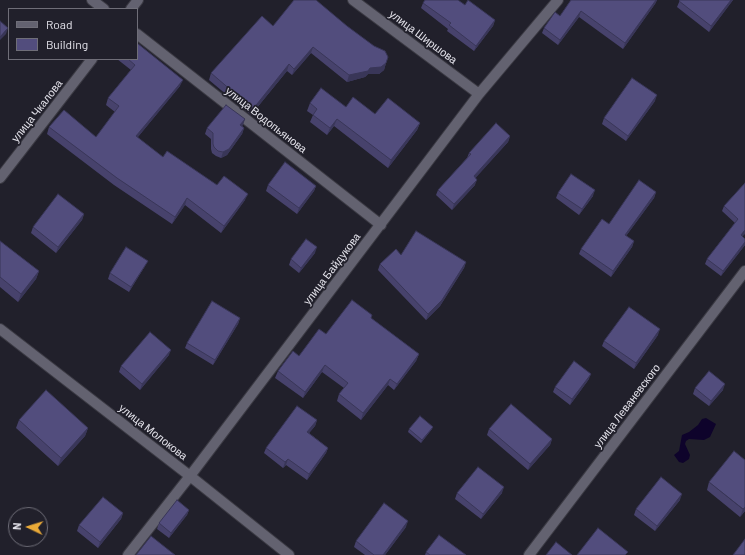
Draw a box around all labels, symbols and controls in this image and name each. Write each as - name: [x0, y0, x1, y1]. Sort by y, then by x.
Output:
- street label: улица Ширшова: [386, 7, 460, 67]
- legend: [8, 8, 138, 60]
- text: Road: [46, 17, 73, 31]
- text: Building: [46, 37, 88, 51]
- street label: улица Чкалова: [9, 77, 65, 145]
- street label: улица Водопьянова: [223, 84, 309, 156]
- street label: улица Байдукова: [301, 230, 363, 308]
- street label: улица Леваневского: [591, 361, 663, 451]
- street label: улица Молокова: [116, 401, 190, 463]
- north arrow: [8, 507, 48, 547]
- text: N: [10, 522, 23, 530]

